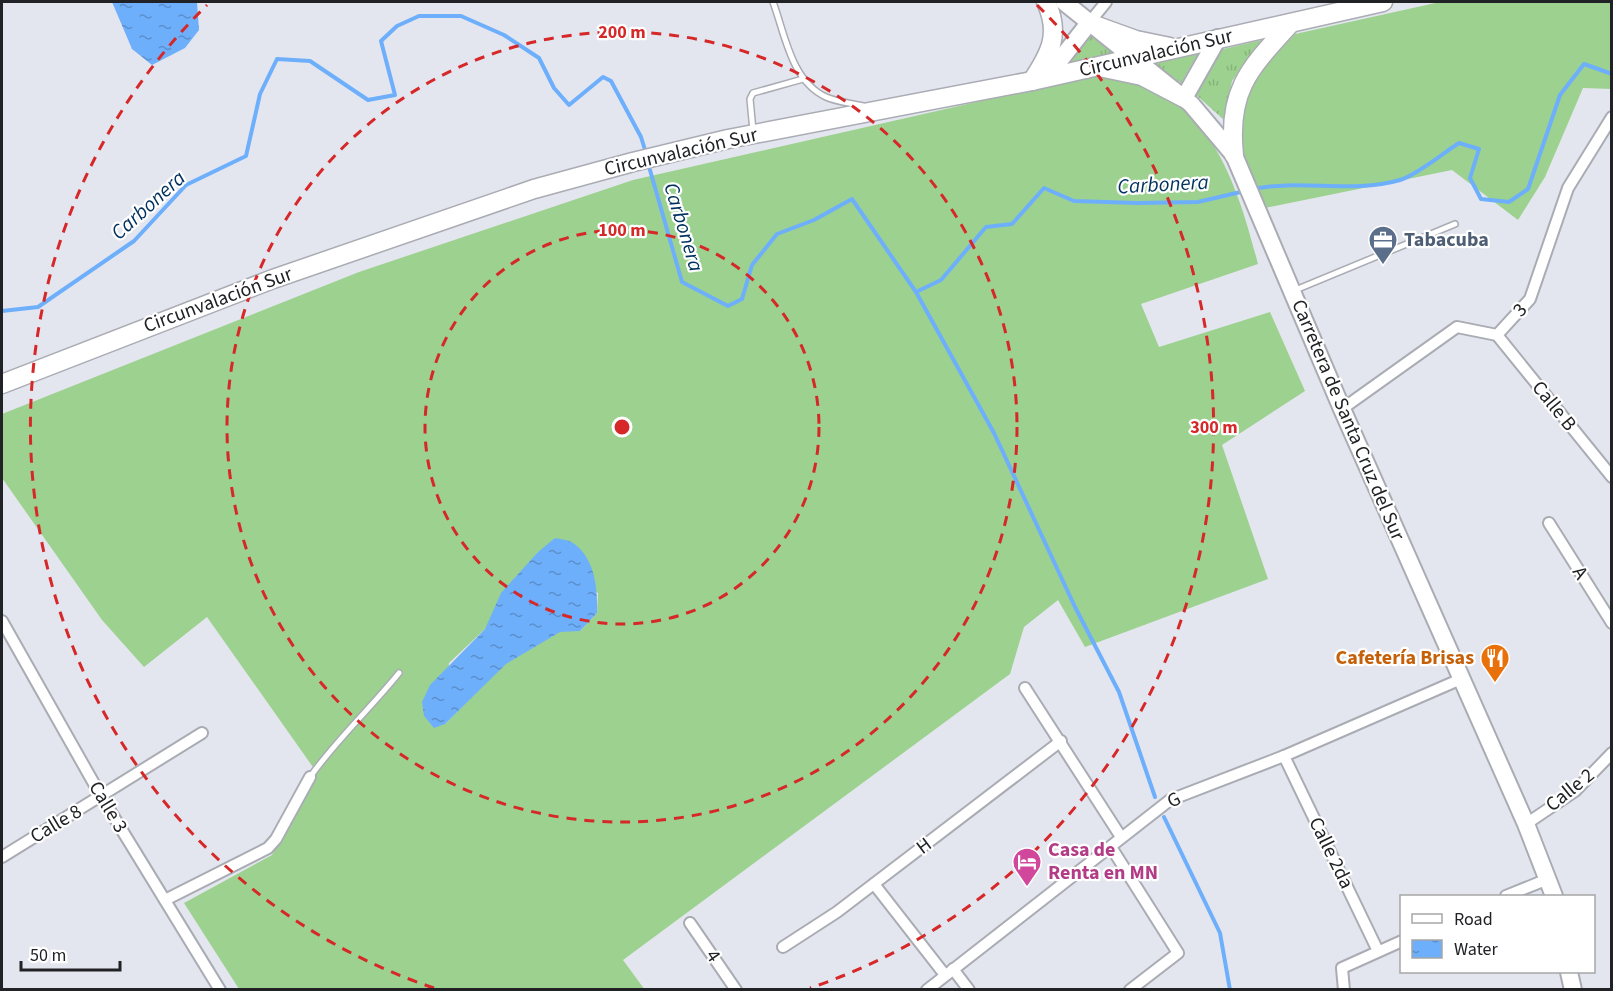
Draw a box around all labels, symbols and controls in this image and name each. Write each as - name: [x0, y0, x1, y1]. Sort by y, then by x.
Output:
- text: 200 m: [598, 20, 646, 45]
- street label: Circunvalación Sur: [1077, 22, 1235, 84]
- street label: Circunvalación Sur: [602, 121, 760, 183]
- water label: Carbonera: [104, 163, 192, 247]
- water label: Carbonera: [1117, 167, 1209, 201]
- water label: Carbonera: [656, 179, 712, 275]
- text: 100 m: [598, 218, 646, 243]
- office icon: Tabacuba: [1367, 224, 1399, 266]
- place label: Tabacuba: [1404, 226, 1489, 254]
- street label: Circunvalación Sur: [140, 260, 296, 340]
- street label: Carretera de Santa Cruz del Sur: [1284, 295, 1412, 545]
- street label: 3: [1506, 297, 1534, 323]
- street label: Calle B: [1525, 375, 1583, 437]
- text: 300 m: [1190, 415, 1238, 440]
- centre of rings: [612, 417, 632, 437]
- street label: A: [1565, 561, 1595, 585]
- restaurant icon: Cafetería Brisas: [1479, 642, 1511, 684]
- place label: Cafetería Brisas: [1336, 644, 1474, 672]
- street label: Calle 2: [1540, 762, 1600, 818]
- street label: Calle 3: [82, 776, 134, 838]
- street label: G: [1162, 785, 1186, 815]
- street label: Calle 8: [25, 798, 87, 850]
- street label: Calle 2da: [1302, 812, 1360, 894]
- street label: H: [910, 831, 938, 861]
- place label: Casa de Renta en MN: [1048, 836, 1158, 887]
- hotel icon: Casa de Renta en MN: [1011, 846, 1043, 888]
- legend: [1400, 895, 1595, 973]
- text: Road: [1454, 907, 1493, 932]
- scale bar: [21, 934, 120, 972]
- text: Water: [1454, 937, 1498, 962]
- text: 50 m: [30, 943, 66, 968]
- street label: 4: [699, 944, 727, 968]

